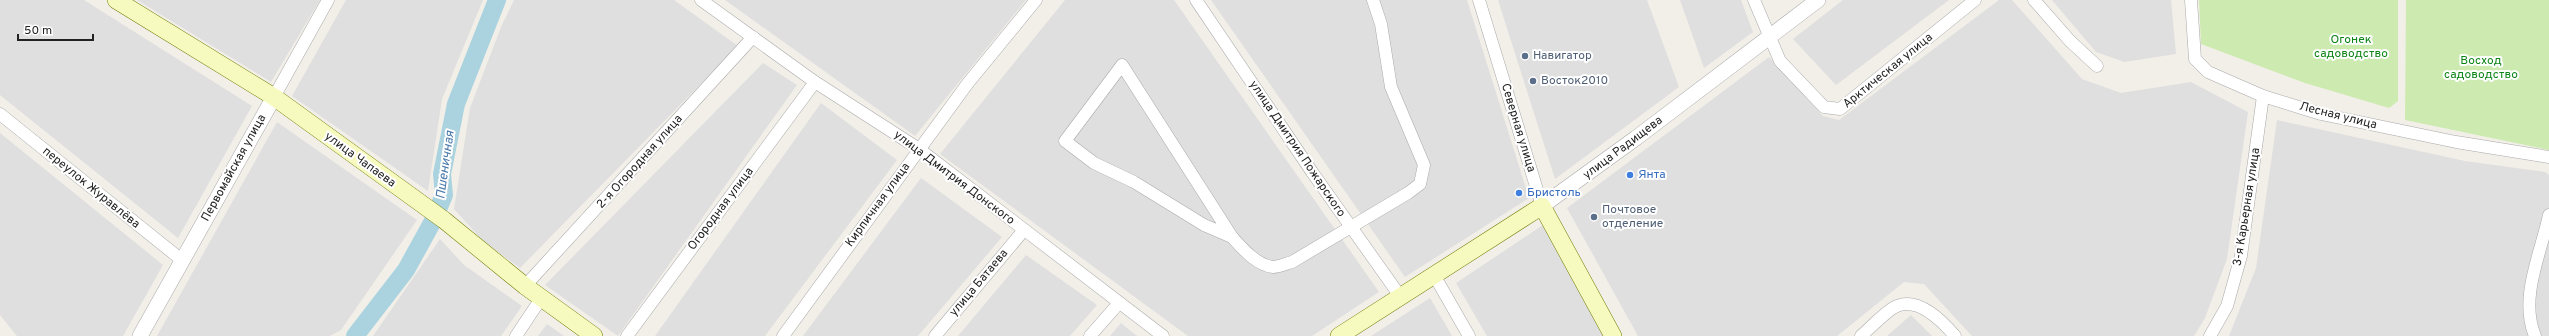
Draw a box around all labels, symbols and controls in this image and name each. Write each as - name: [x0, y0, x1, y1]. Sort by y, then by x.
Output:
- scale bar: [18, 16, 93, 42]
- text: 50 m: [24, 23, 52, 39]
- street label: Арктическая улица: [1840, 30, 1936, 112]
- park label: Огонек садоводство: [2314, 32, 2388, 62]
- place label: Навигатор: [1533, 48, 1592, 64]
- marker: Навигатор: [1520, 51, 1530, 61]
- park label: Восход садоводство: [2444, 53, 2518, 83]
- place label: Восток2010: [1541, 73, 1608, 89]
- marker: Восток2010: [1528, 76, 1538, 86]
- street label: улица Дмитрия Пожарского: [1245, 78, 1349, 221]
- street label: Северная улица: [1497, 82, 1539, 174]
- street label: Лесная улица: [2297, 99, 2379, 133]
- street label: Первомайская улица: [198, 112, 270, 224]
- street label: 2-я Огородная улица: [593, 112, 687, 212]
- street label: улица Радищева: [1580, 113, 1666, 183]
- street label: улица Дмитрия Донского: [890, 127, 1018, 229]
- street label: улица Чапаева: [321, 129, 399, 191]
- water label: Пшеничная: [433, 129, 459, 200]
- street label: переулок Журавлёва: [39, 144, 143, 232]
- street label: 3-я Карьерная улица: [2230, 147, 2264, 267]
- street label: Кирпичная улица: [842, 160, 914, 250]
- street label: Огородная улица: [685, 164, 757, 254]
- place label: Янта: [1638, 167, 1666, 183]
- marker: Янта: [1625, 170, 1635, 180]
- place label: Бристоль: [1527, 185, 1581, 201]
- marker: Бристоль: [1514, 188, 1524, 198]
- place label: Почтовое отделение: [1602, 202, 1663, 232]
- marker: Почтовое отделение: [1589, 212, 1599, 222]
- street label: улица Батаева: [946, 246, 1012, 320]

